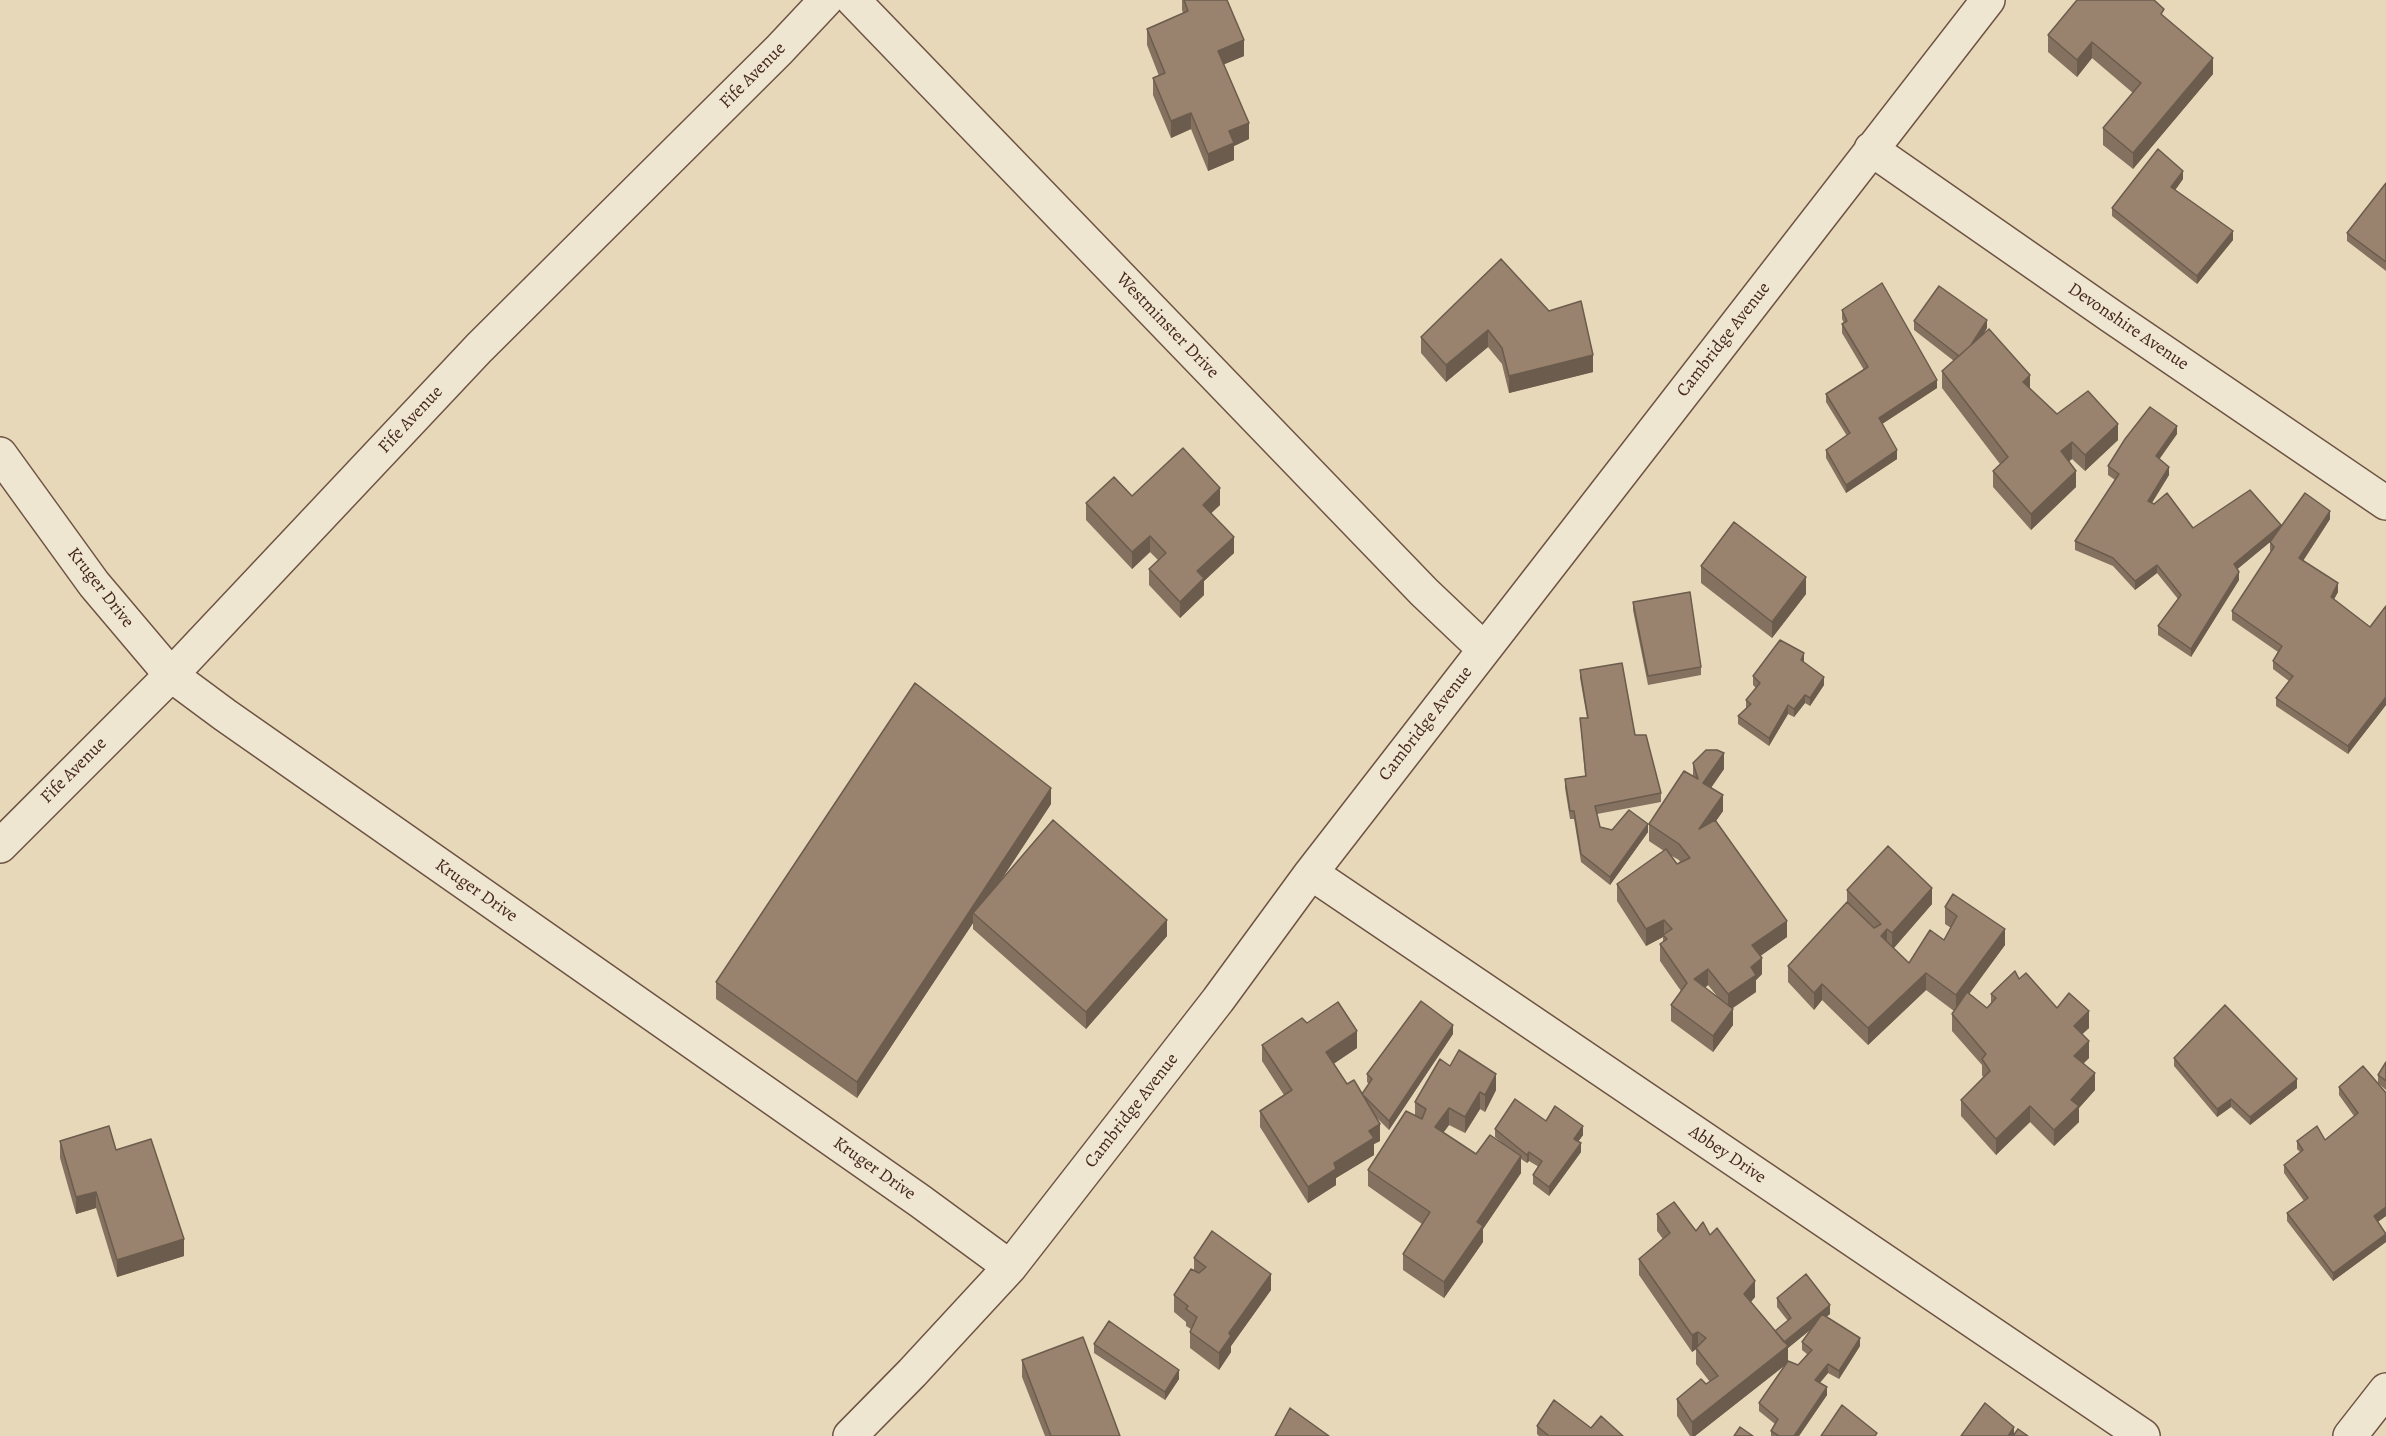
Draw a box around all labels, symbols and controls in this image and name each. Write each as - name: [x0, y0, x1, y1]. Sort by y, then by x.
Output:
- street label: Fife Avenue: [715, 38, 791, 114]
- street label: Westminster Drive: [1111, 269, 1223, 383]
- street label: Cambridge Avenue: [1672, 278, 1776, 402]
- street label: Devonshire Avenue: [2063, 279, 2193, 375]
- street label: Fife Avenue: [374, 382, 448, 458]
- street label: Kruger Drive: [62, 544, 138, 632]
- street label: Cambridge Avenue: [1374, 662, 1478, 786]
- street label: Fife Avenue: [36, 733, 112, 809]
- street label: Kruger Drive: [431, 855, 521, 927]
- street label: Cambridge Avenue: [1080, 1049, 1184, 1173]
- street label: Abbey Drive: [1684, 1121, 1770, 1189]
- street label: Kruger Drive: [829, 1133, 919, 1205]

